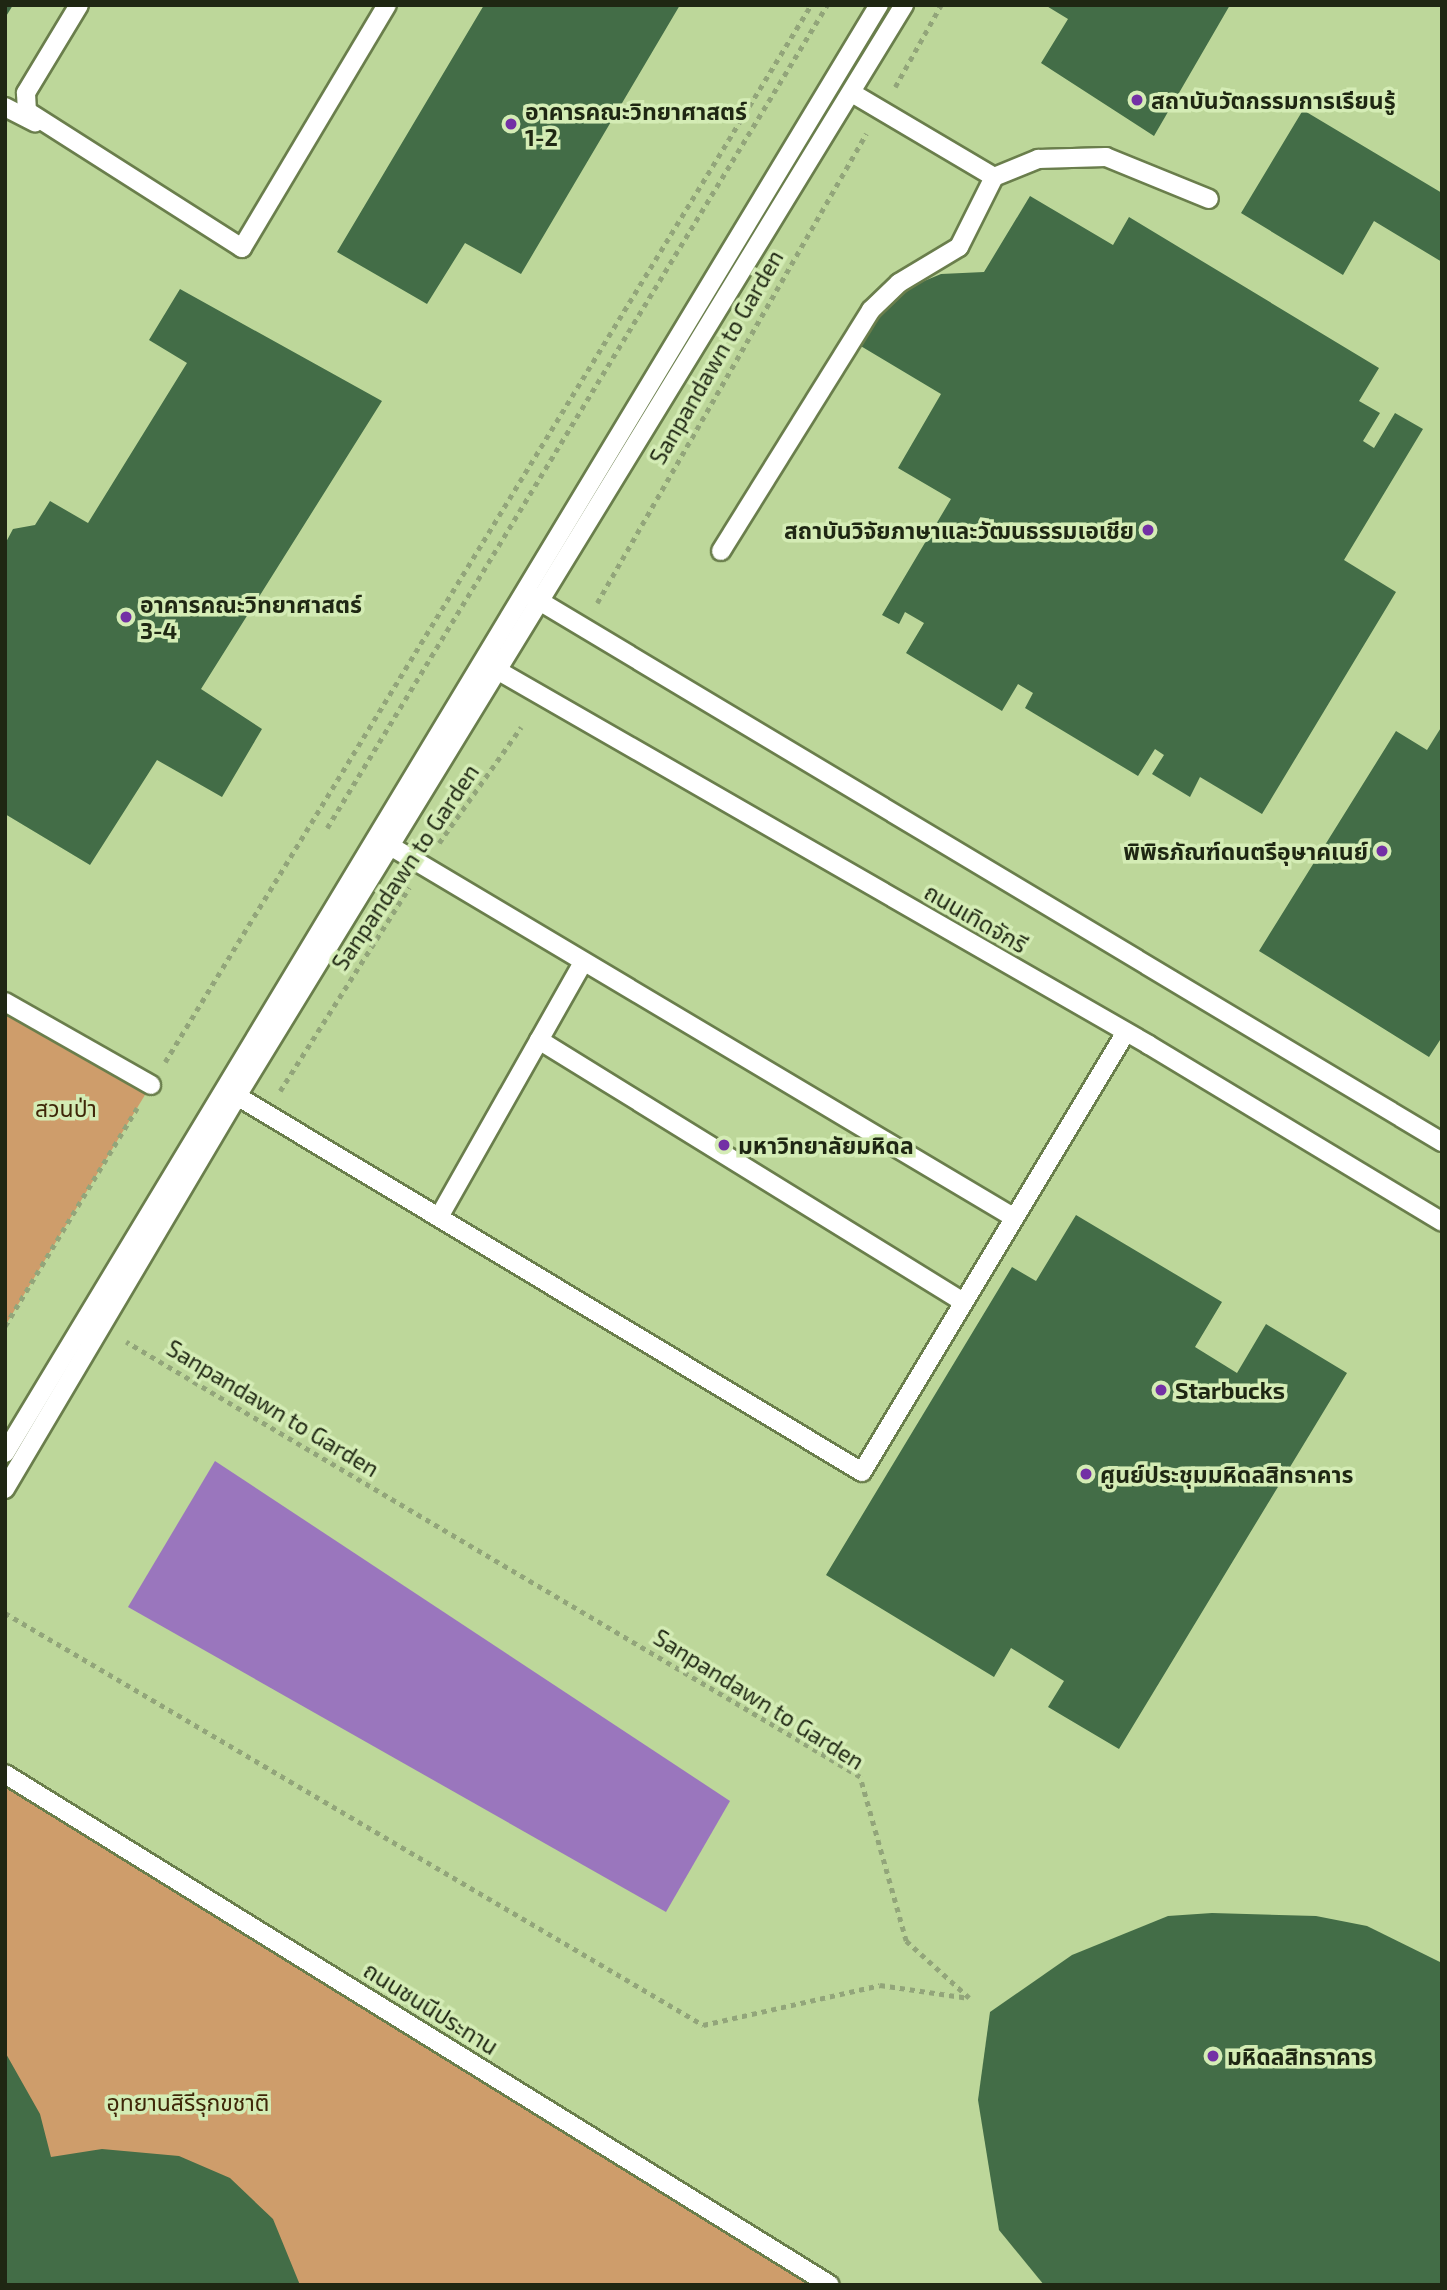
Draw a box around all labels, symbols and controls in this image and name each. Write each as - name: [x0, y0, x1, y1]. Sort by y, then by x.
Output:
- place label: สถาบันวัตกรรมการเรียนรู้: [1151, 86, 1396, 114]
- marker: สถาบันวัตกรรมการเรียนรู้: [1129, 92, 1145, 108]
- place label: อาคารคณะวิทยาศาสตร์ 1-2: [525, 97, 747, 151]
- marker: อาคารคณะวิทยาศาสตร์ 1-2: [503, 116, 519, 132]
- street label: Sanpandawn to Garden: [643, 245, 789, 469]
- place label: สถาบันวิจัยภาษาและวัฒนธรรมเอเชีย: [784, 516, 1134, 544]
- marker: สถาบันวิจัยภาษาและวัฒนธรรมเอเชีย: [1140, 522, 1156, 538]
- place label: อาคารคณะวิทยาศาสตร์ 3-4: [140, 590, 362, 644]
- marker: อาคารคณะวิทยาศาสตร์ 3-4: [118, 609, 134, 625]
- street label: Sanpandawn to Garden: [326, 758, 484, 976]
- place label: พิพิธภัณฑ์ดนตรีอุษาคเนย์: [1123, 837, 1368, 865]
- marker: พิพิธภัณฑ์ดนตรีอุษาคเนย์: [1374, 843, 1390, 859]
- street label: ถนนเทิดจักรี: [920, 877, 1032, 959]
- park label: สวนป่า: [35, 1094, 97, 1122]
- place label: มหาวิทยาลัยมหิดล: [738, 1131, 914, 1159]
- marker: มหาวิทยาลัยมหิดล: [716, 1137, 732, 1153]
- street label: Sanpandawn to Garden: [162, 1333, 384, 1483]
- place label: Starbucks: [1175, 1376, 1285, 1404]
- marker: Starbucks: [1153, 1382, 1169, 1398]
- place label: ศูนย์ประชุมมหิดลสิทธาคาร: [1100, 1460, 1354, 1488]
- marker: ศูนย์ประชุมมหิดลสิทธาคาร: [1078, 1466, 1094, 1482]
- street label: Sanpandawn to Garden: [648, 1623, 870, 1775]
- street label: ถนนชนนีประทาน: [359, 1956, 503, 2060]
- place label: มหิดลสิทธาคาร: [1227, 2042, 1373, 2070]
- marker: มหิดลสิทธาคาร: [1205, 2048, 1221, 2064]
- park label: อุทยานสิรีรุกขชาติ: [107, 2088, 269, 2116]

